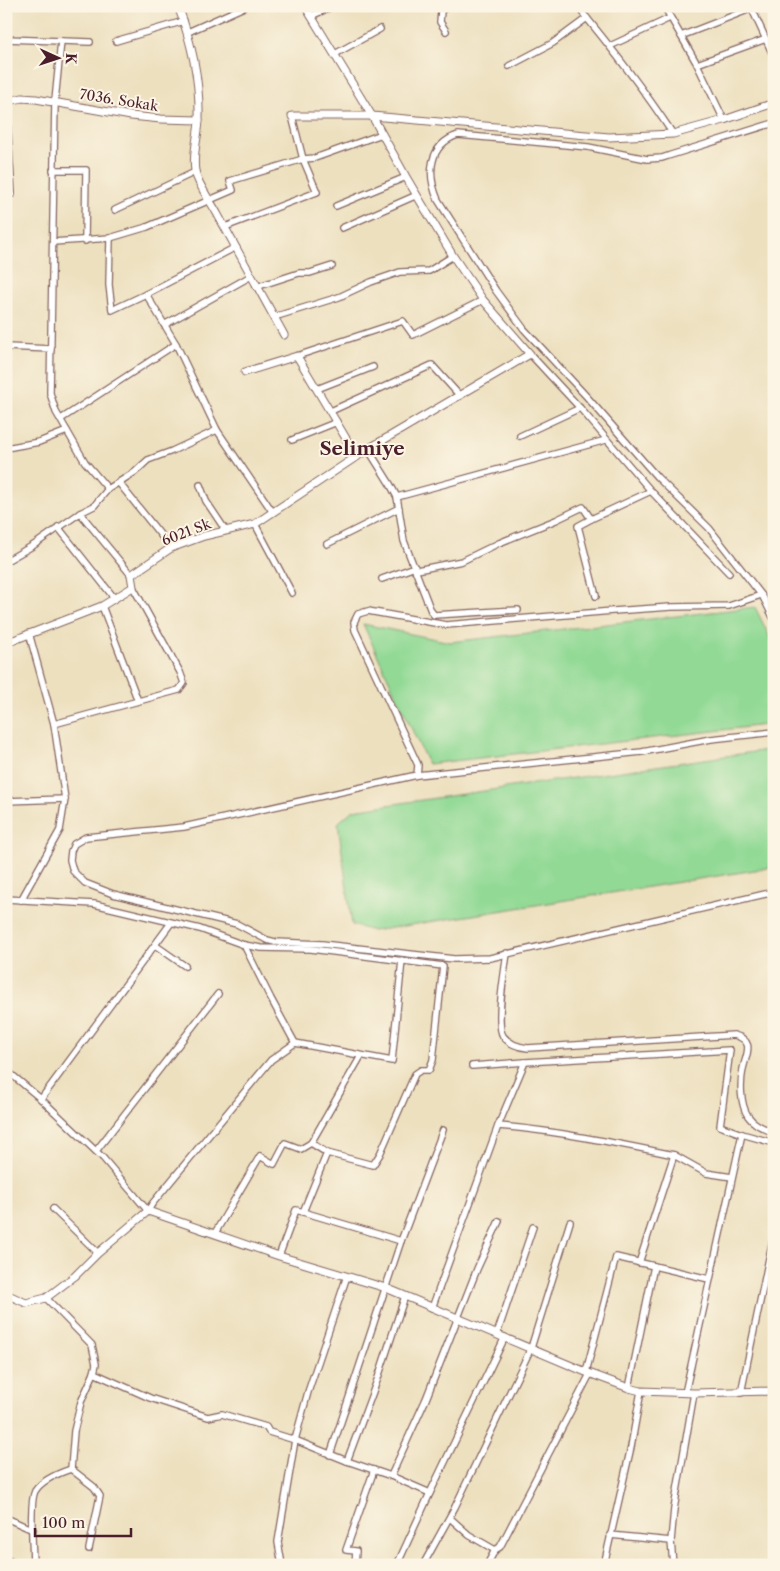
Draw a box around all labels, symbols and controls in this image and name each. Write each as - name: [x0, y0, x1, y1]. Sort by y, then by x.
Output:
- north arrow: [32, 32, 82, 82]
- text: K: [62, 53, 80, 66]
- street label: 7036. Sokak: [78, 85, 160, 115]
- district label: Selimiye: [319, 437, 405, 460]
- street label: 6021 Sk: [159, 514, 214, 550]
- scale bar: [35, 1506, 131, 1538]
- text: 100 m: [42, 1513, 85, 1532]

